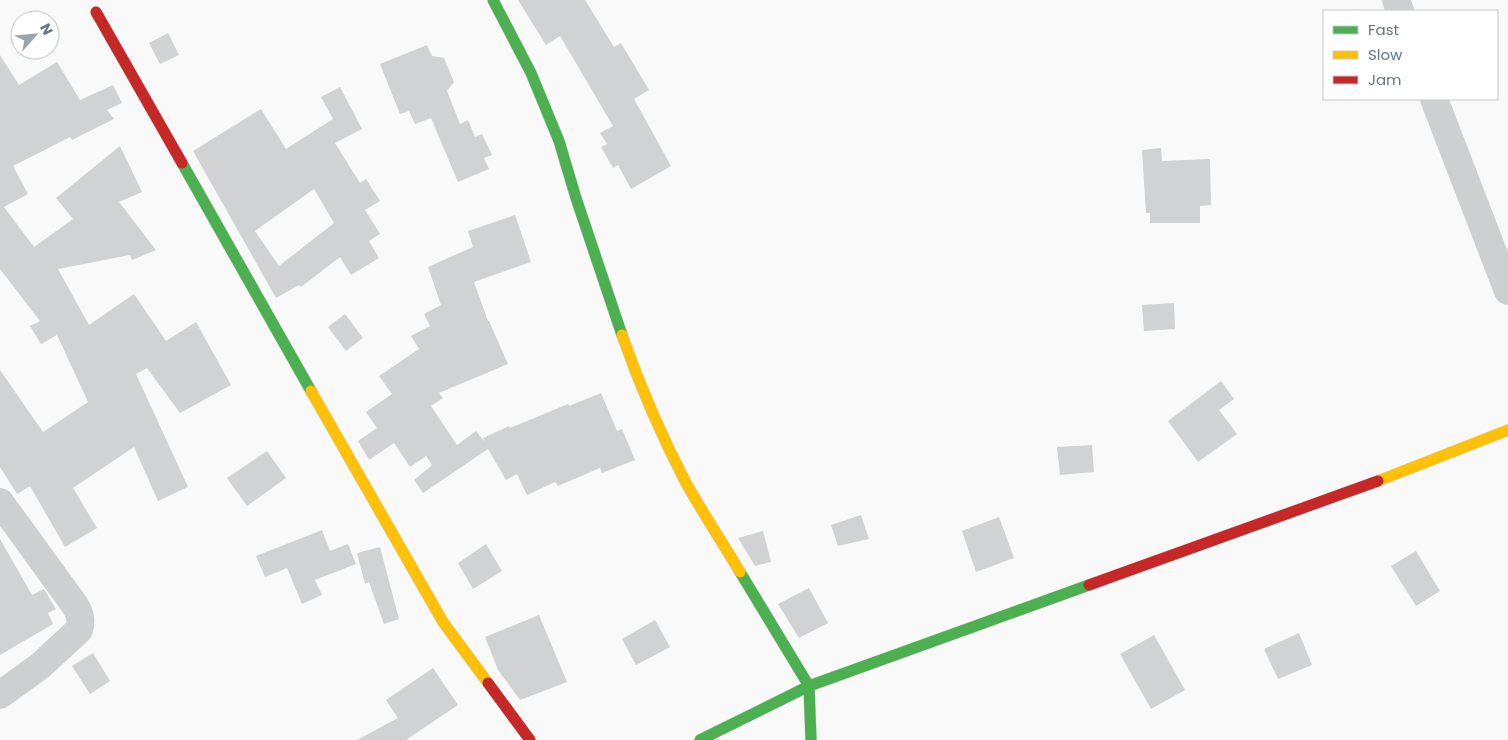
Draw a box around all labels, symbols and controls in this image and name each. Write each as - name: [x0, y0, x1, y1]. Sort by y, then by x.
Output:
- north arrow: [10, 10, 60, 60]
- legend: [1323, 10, 1498, 100]
- text: Fast: [1368, 19, 1399, 40]
- text: N: [35, 20, 58, 38]
- text: Slow: [1368, 44, 1403, 65]
- text: Jam: [1368, 69, 1402, 90]

